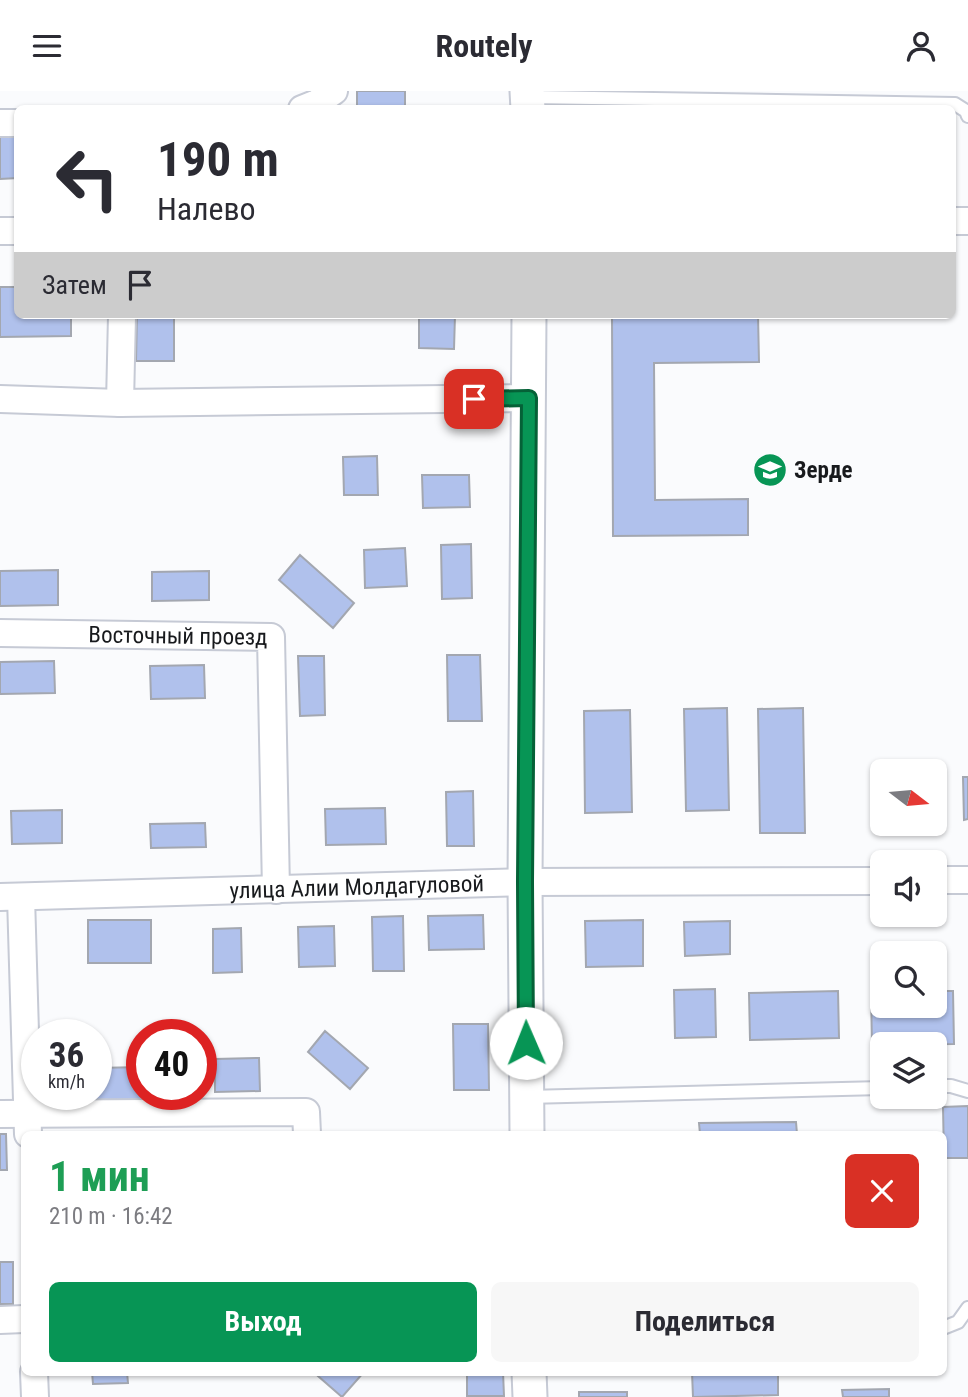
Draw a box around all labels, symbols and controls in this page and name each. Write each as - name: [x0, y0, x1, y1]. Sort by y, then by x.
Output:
- icon: menu: [28, 27, 66, 65]
- text: Routely: [436, 27, 532, 65]
- icon: person: [902, 27, 940, 65]
- text: 190 m: [157, 131, 279, 188]
- icon: left: [42, 133, 133, 224]
- text: Налево: [157, 190, 256, 228]
- icon: arrive: [121, 266, 159, 304]
- text: Затем: [42, 270, 107, 300]
- pin: [444, 369, 504, 429]
- icon: arrive: [455, 380, 493, 418]
- school or university icon: Зерде: [751, 451, 789, 489]
- place label: Зерде: [794, 457, 853, 484]
- street label: Восточный проезд: [88, 621, 268, 651]
- north arrow: [870, 759, 947, 837]
- map controls: [870, 759, 947, 1109]
- button: sound: [870, 850, 947, 927]
- street label: улица Алии Молдагуловой: [229, 870, 485, 904]
- button: search: [870, 941, 947, 1018]
- position arrow: [489, 1006, 563, 1080]
- speed limit sign: 40: [126, 1019, 217, 1110]
- button: layers: [870, 1032, 947, 1109]
- text: 36: [49, 1035, 84, 1076]
- text: km/h: [48, 1071, 85, 1092]
- text: 1 мин: [49, 1152, 150, 1201]
- button: close: [845, 1154, 919, 1228]
- text: 210 m · 16:42: [49, 1203, 173, 1230]
- button: Выход: [49, 1282, 477, 1362]
- button: Поделиться: [491, 1282, 919, 1362]

